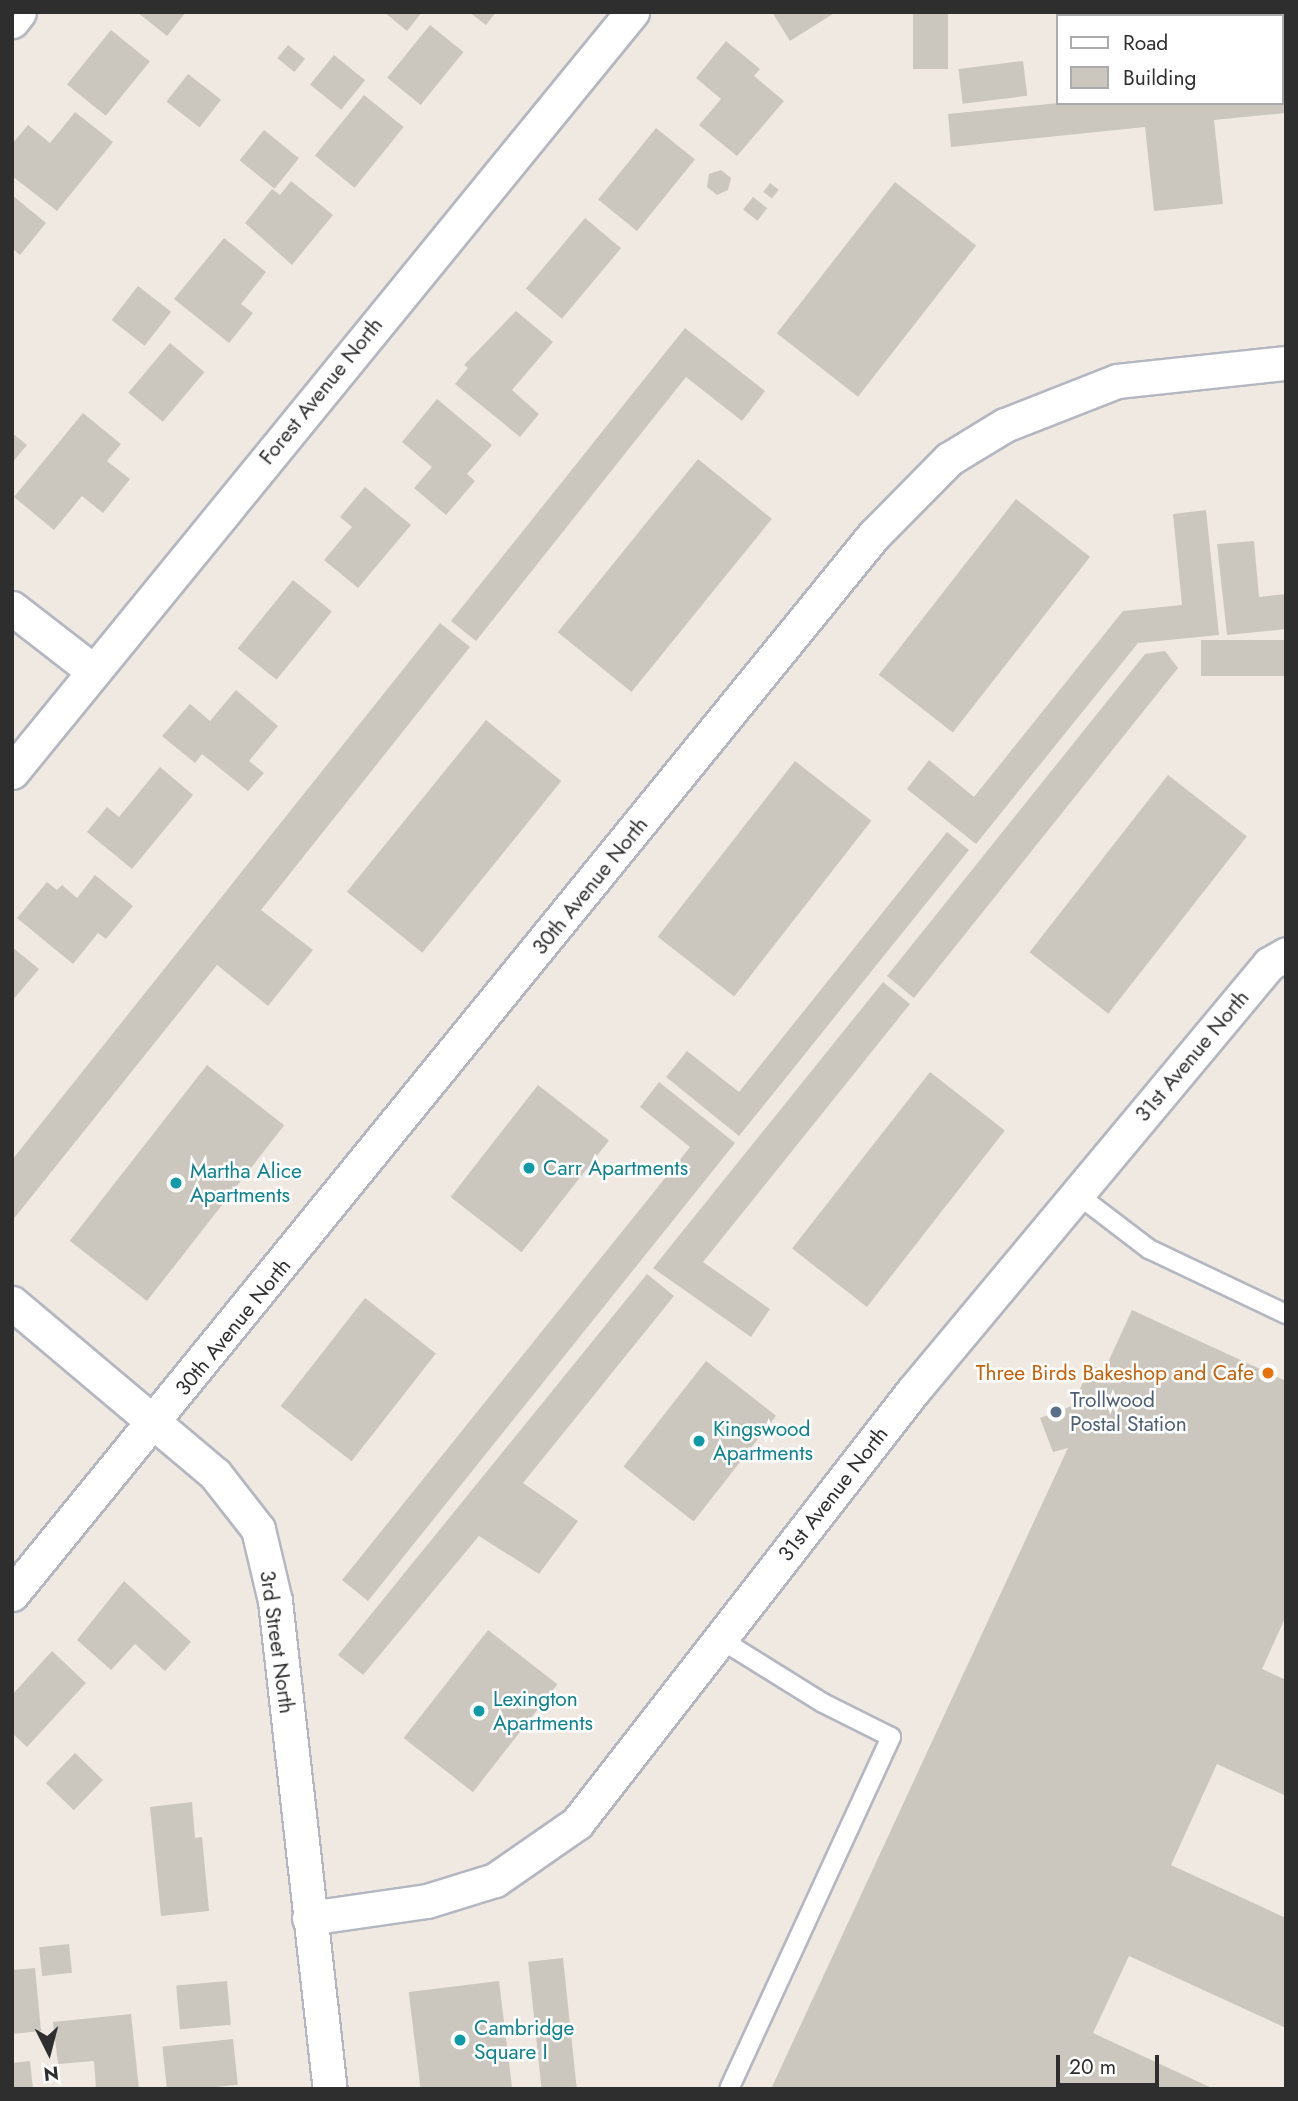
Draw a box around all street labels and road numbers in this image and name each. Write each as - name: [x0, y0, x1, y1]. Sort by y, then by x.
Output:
- street label: Forest Avenue North: [254, 313, 388, 469]
- street label: 30th Avenue North: [527, 812, 653, 960]
- street label: 31st Avenue North: [1130, 985, 1254, 1127]
- street label: 30th Avenue North: [170, 1253, 296, 1401]
- street label: 31st Avenue North: [773, 1422, 893, 1566]
- street label: 3rd Street North: [254, 1569, 300, 1715]

